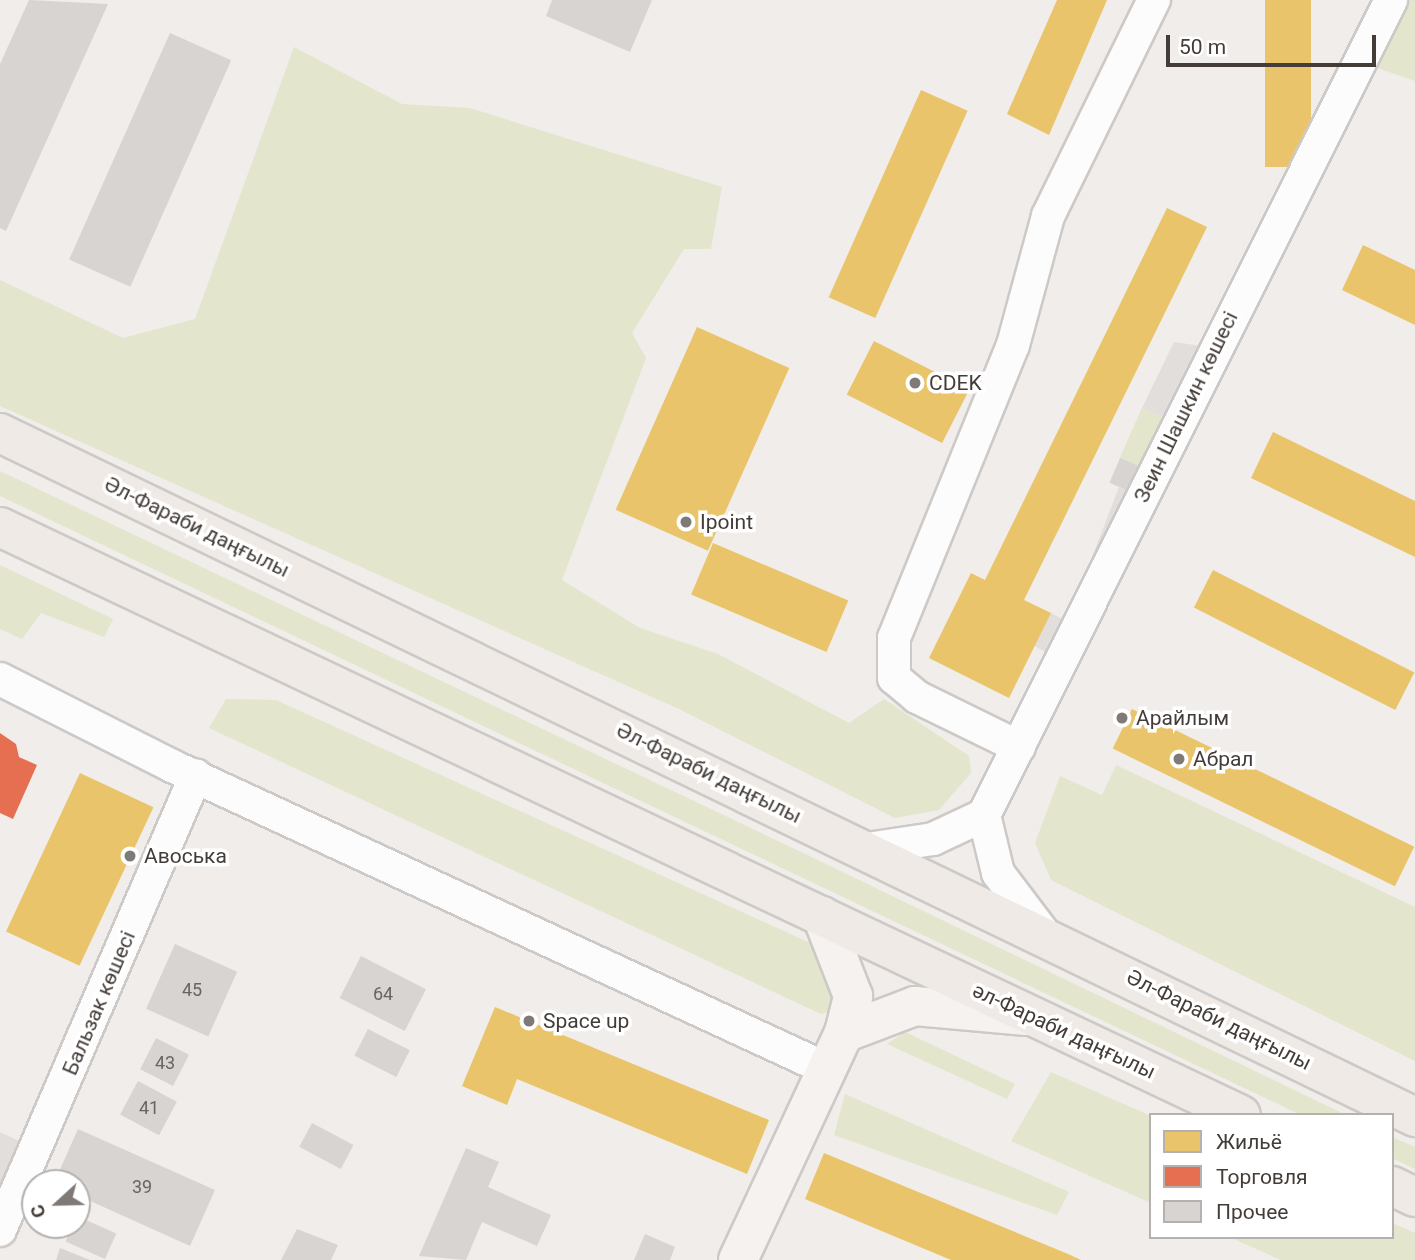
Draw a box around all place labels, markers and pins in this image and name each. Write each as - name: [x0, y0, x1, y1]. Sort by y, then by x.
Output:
- place label: CDEK: [929, 370, 982, 396]
- marker: CDEK: [907, 375, 923, 391]
- place label: Ipoint: [700, 509, 753, 535]
- marker: Ipoint: [678, 514, 694, 530]
- place label: Арайлым: [1136, 705, 1229, 731]
- marker: Арайлым: [1114, 710, 1130, 726]
- place label: Абрал: [1193, 746, 1253, 772]
- marker: Абрал: [1171, 751, 1187, 767]
- place label: Авоська: [144, 843, 227, 869]
- marker: Авоська: [122, 848, 138, 864]
- place label: Space up: [543, 1008, 629, 1034]
- marker: Space up: [521, 1013, 537, 1029]

